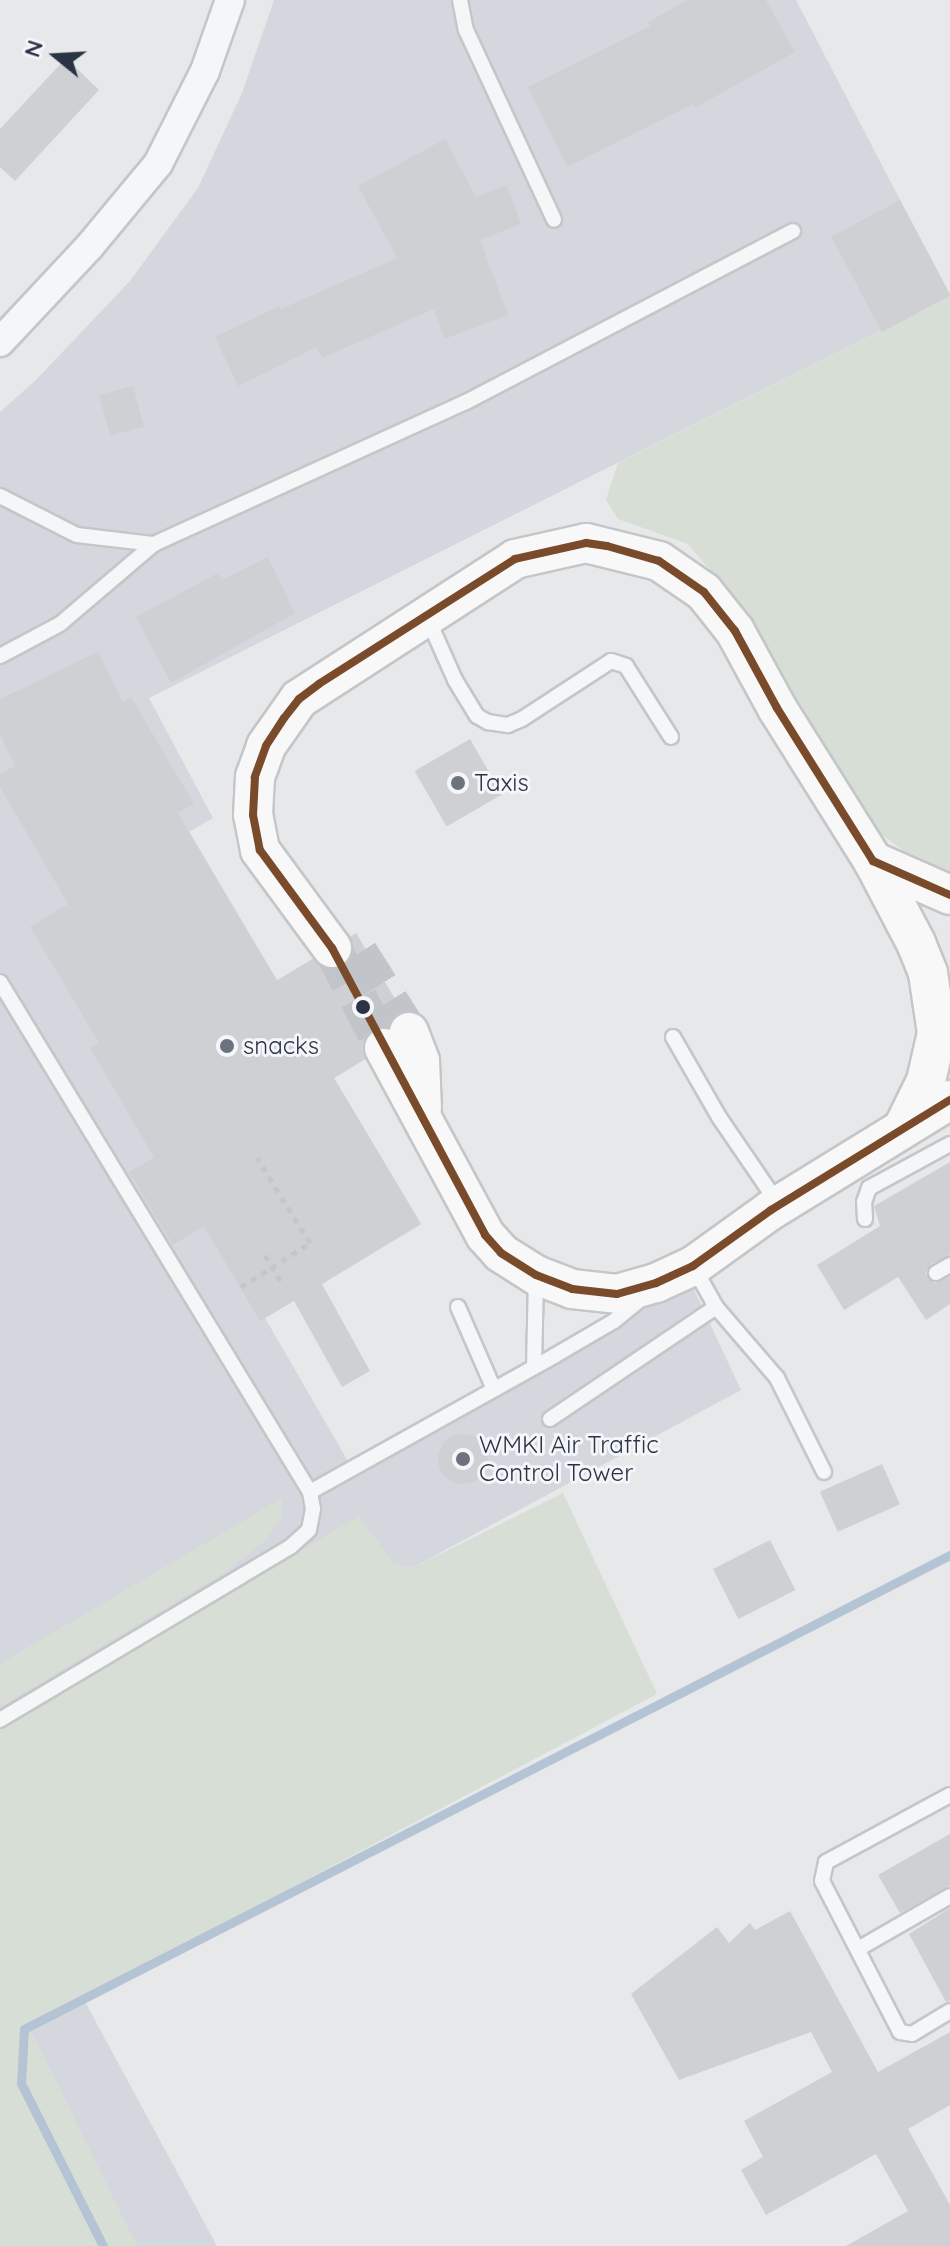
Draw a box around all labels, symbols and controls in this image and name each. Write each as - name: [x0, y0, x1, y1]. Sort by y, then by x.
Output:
- north arrow: [16, 16, 96, 96]
- text: N: [17, 37, 49, 61]
- place label: Taxis: [474, 769, 529, 797]
- marker: Taxis: [449, 774, 467, 792]
- unlabelled marker: [355, 999, 371, 1015]
- place label: snacks: [243, 1032, 319, 1060]
- marker: snacks: [218, 1037, 236, 1055]
- place label: WMKI Air Traffic Control Tower: [479, 1431, 659, 1487]
- marker: WMKI Air Traffic Control Tower: [454, 1450, 472, 1468]

